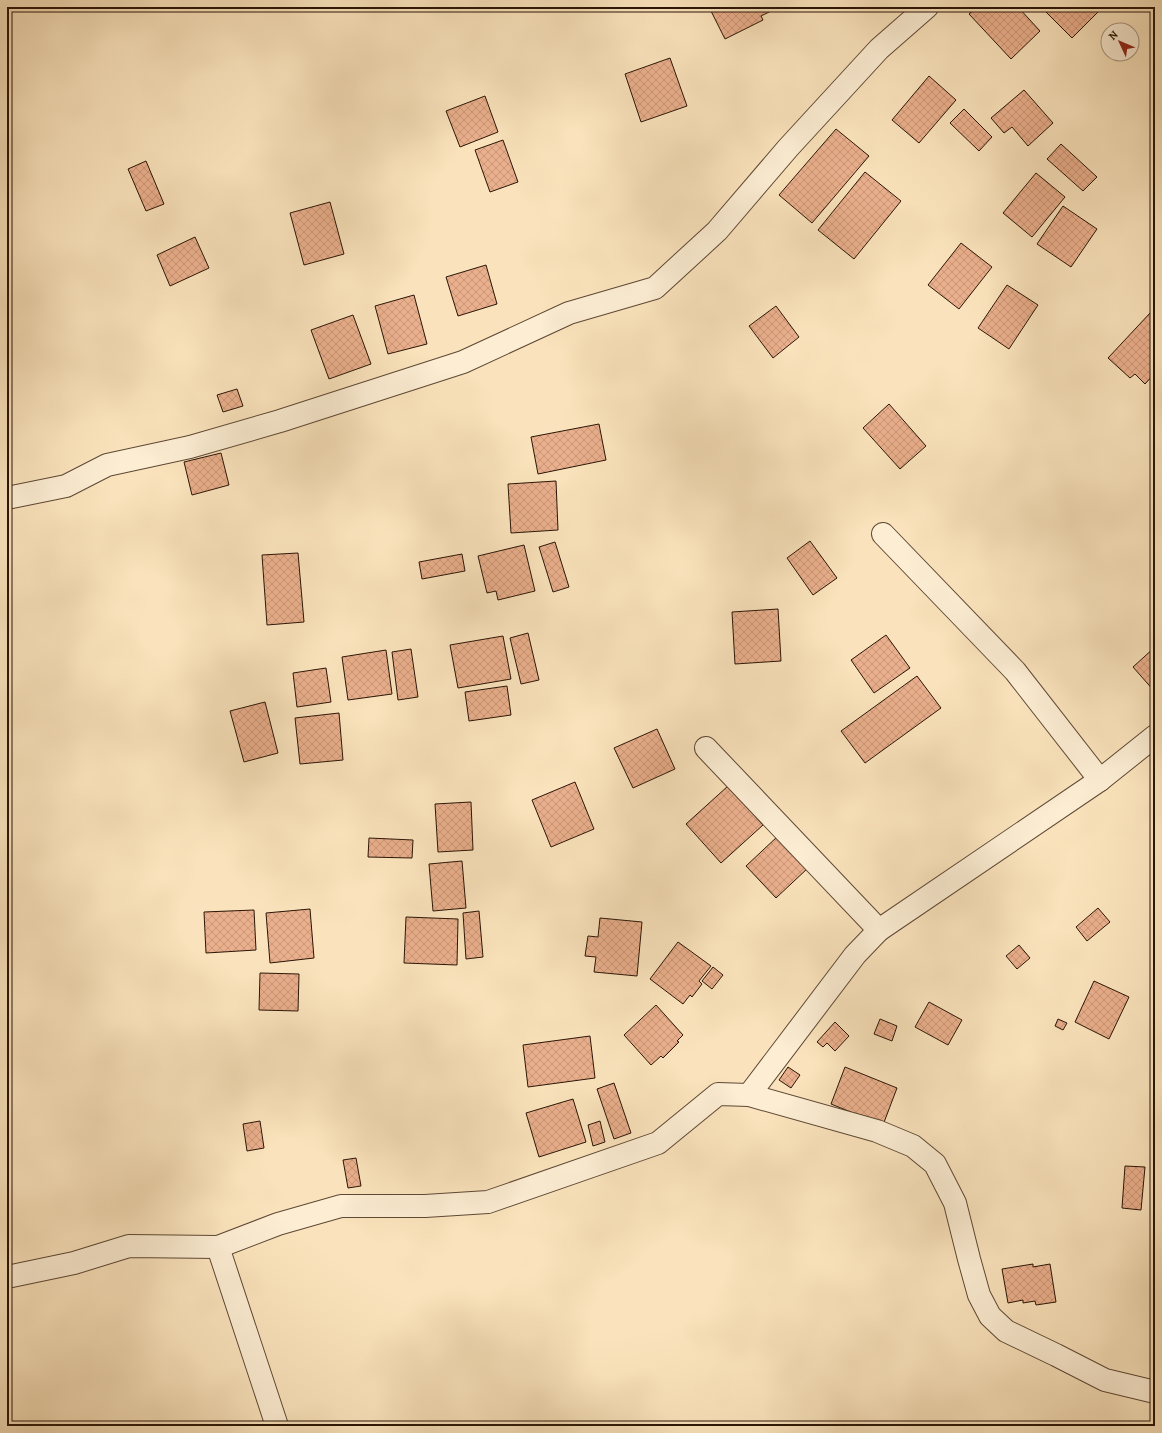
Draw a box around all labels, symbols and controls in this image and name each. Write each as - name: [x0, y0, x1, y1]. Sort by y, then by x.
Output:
- north arrow: [1100, 22, 1140, 62]
- text: N: [1105, 27, 1121, 43]

